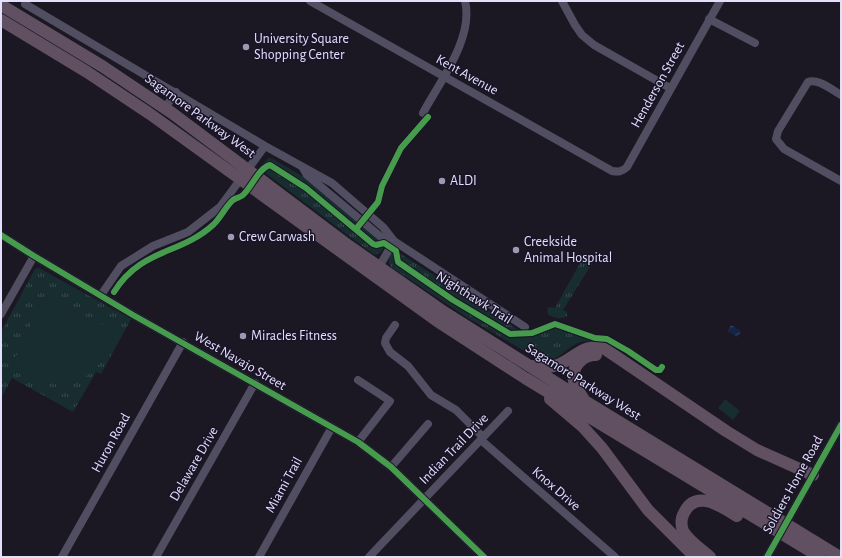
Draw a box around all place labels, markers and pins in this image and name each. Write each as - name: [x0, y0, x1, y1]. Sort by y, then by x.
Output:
- place label: University Square Shopping Center: [254, 32, 349, 62]
- marker: University Square Shopping Center: [241, 42, 251, 52]
- place label: ALDI: [450, 174, 477, 188]
- marker: ALDI: [437, 176, 447, 186]
- place label: Crew Carwash: [239, 230, 315, 244]
- marker: Crew Carwash: [226, 232, 236, 242]
- place label: Creekside Animal Hospital: [524, 235, 612, 265]
- marker: Creekside Animal Hospital: [511, 245, 521, 255]
- place label: Miracles Fitness: [251, 329, 337, 343]
- marker: Miracles Fitness: [238, 331, 248, 341]

